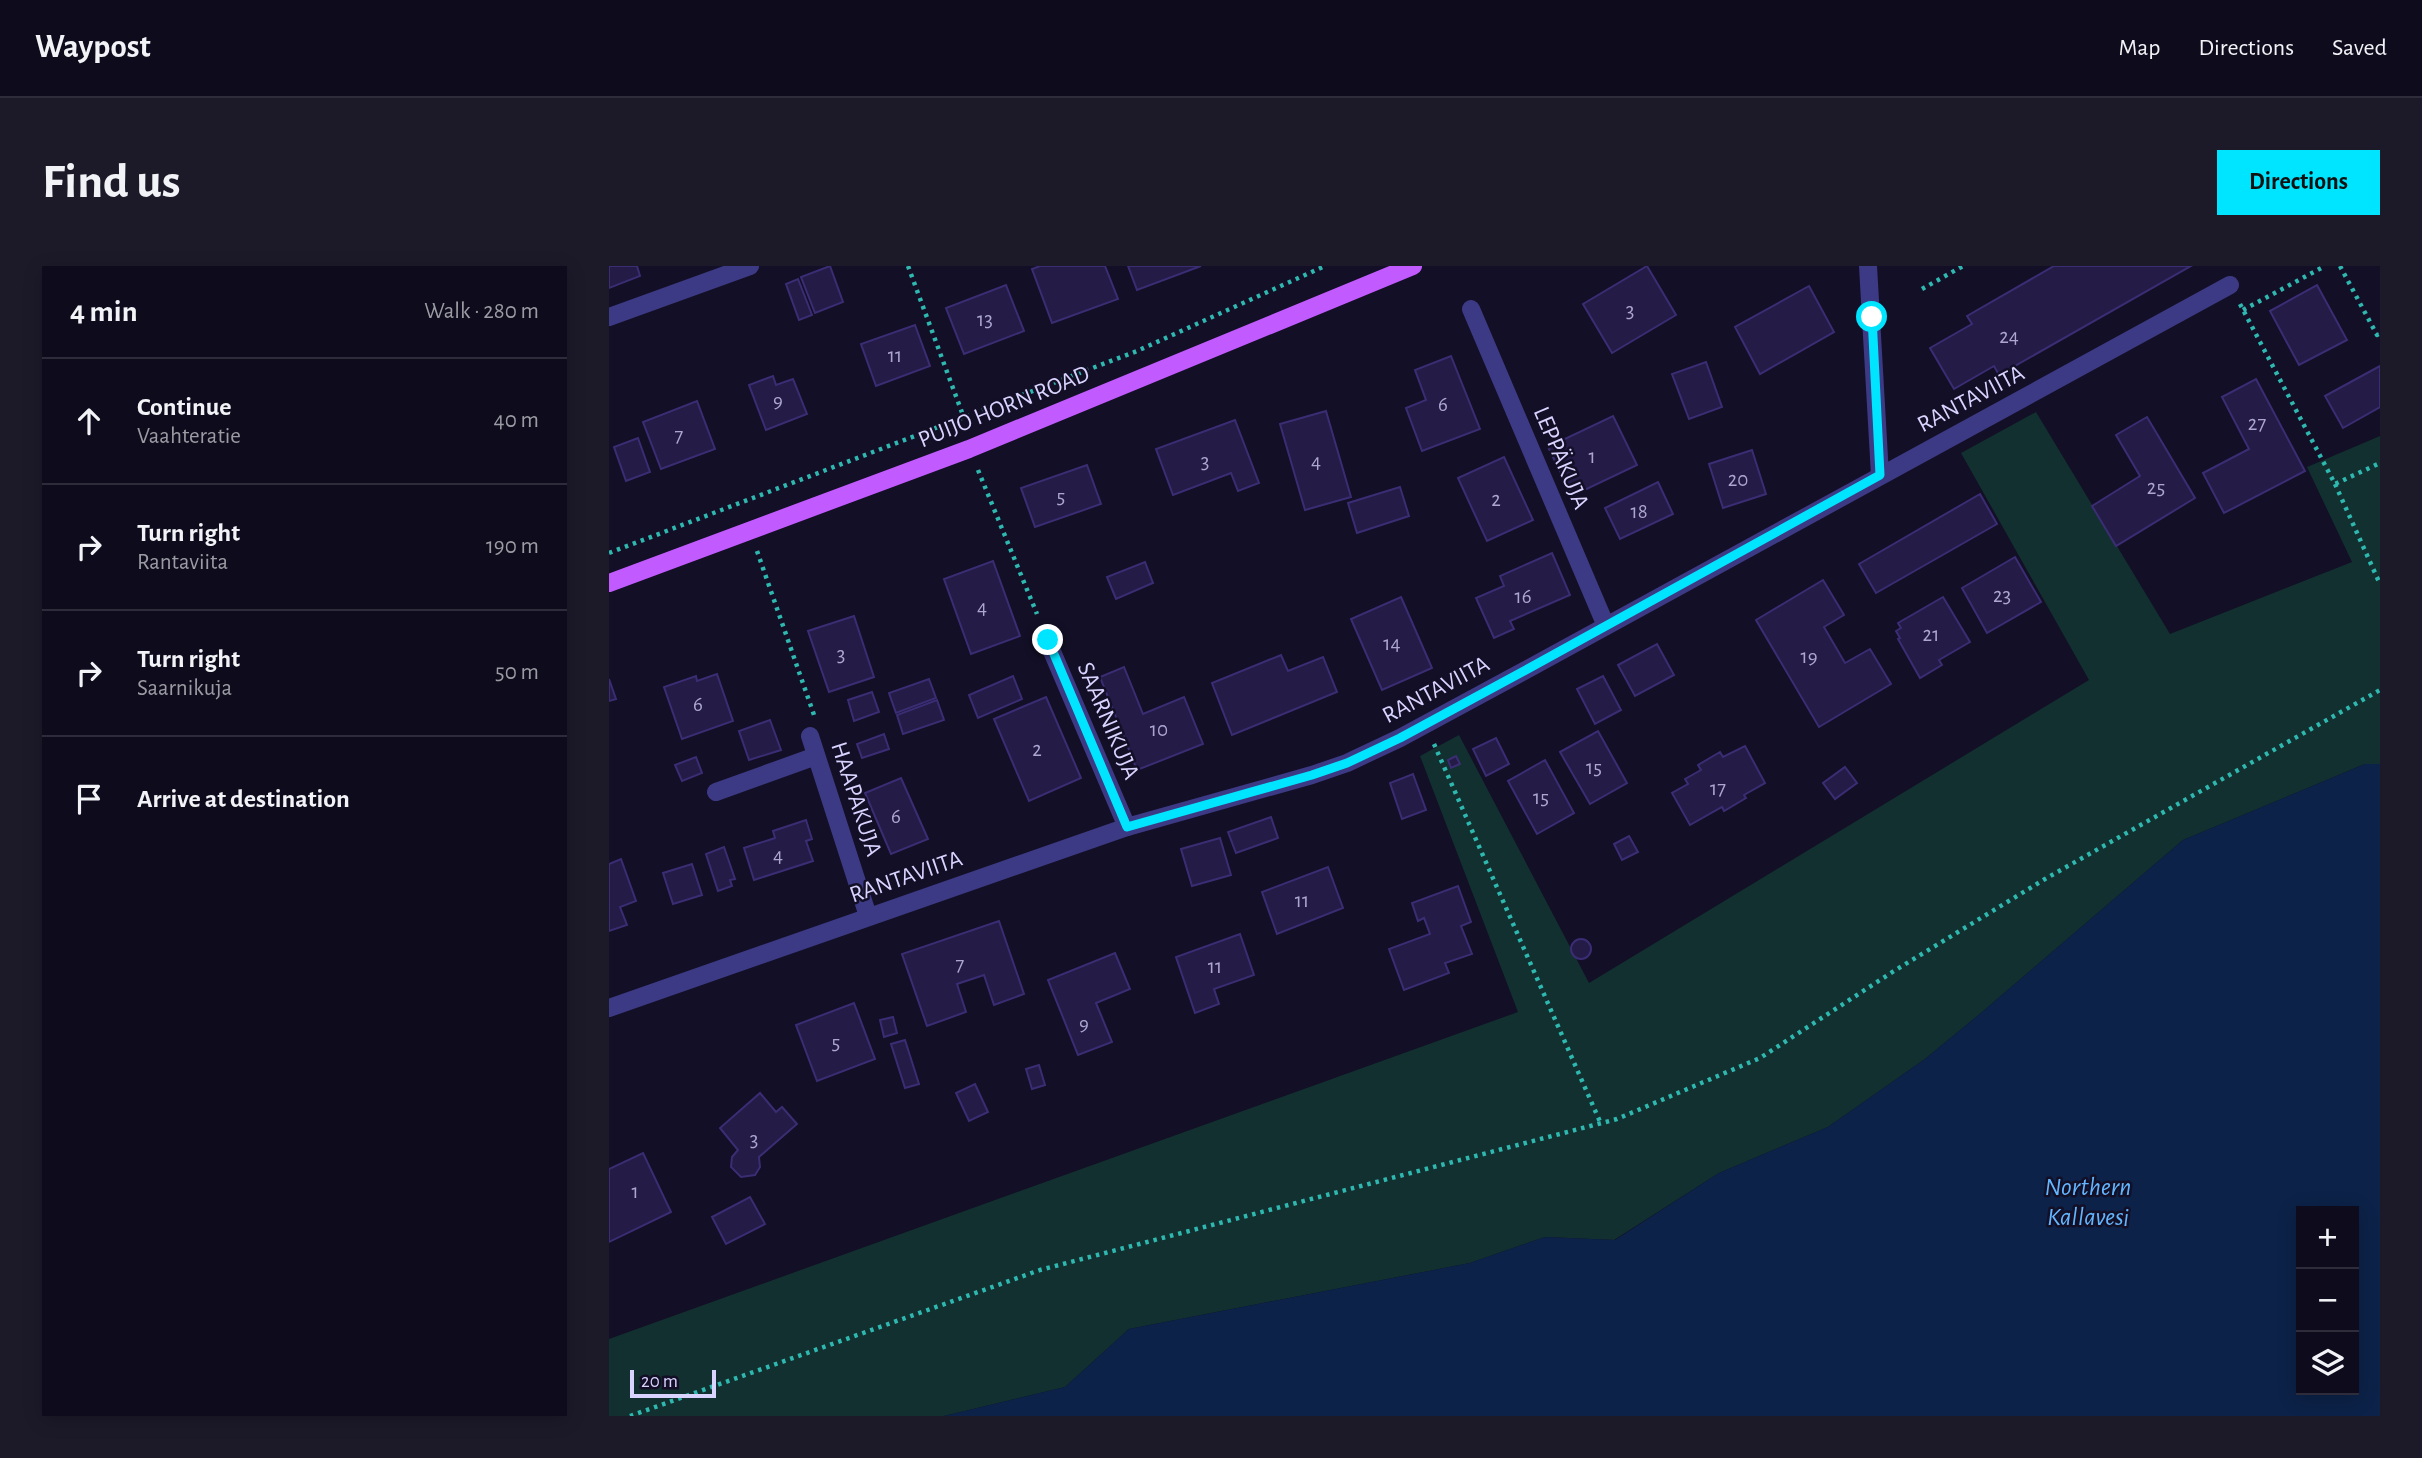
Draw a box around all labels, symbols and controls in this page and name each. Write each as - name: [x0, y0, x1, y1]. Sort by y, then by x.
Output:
- text: Waypost: [35, 31, 151, 64]
- text: Map: [2118, 36, 2160, 60]
- text: Directions: [2198, 36, 2294, 60]
- text: Saved: [2332, 36, 2387, 60]
- button: Directions: [2217, 150, 2380, 215]
- text: Find us: [42, 158, 181, 207]
- text: 4 min: [70, 297, 138, 327]
- text: Walk · 280 m: [424, 300, 539, 323]
- house number: 3: [1626, 300, 1634, 321]
- route start: [1856, 301, 1887, 332]
- house number: 13: [977, 309, 993, 330]
- house number: 24: [1999, 326, 2019, 347]
- house number: 11: [888, 345, 902, 366]
- street label: RANTAVIITA: [1914, 361, 2029, 437]
- street label: PUIJO HORN ROAD: [915, 362, 1093, 452]
- house number: 9: [773, 390, 783, 411]
- text: Continue: [137, 394, 232, 420]
- house number: 6: [1438, 394, 1448, 415]
- icon: ahead: [70, 402, 108, 440]
- street label: LEPPÄKUJA: [1529, 403, 1594, 513]
- text: 40 m: [494, 409, 539, 432]
- house number: 27: [2248, 413, 2266, 434]
- text: Vaahteratie: [137, 425, 241, 448]
- house number: 7: [675, 425, 684, 446]
- house number: 1: [1588, 446, 1596, 467]
- house number: 3: [1201, 451, 1209, 472]
- house number: 4: [1311, 451, 1321, 472]
- house number: 20: [1728, 469, 1748, 490]
- house number: 25: [2147, 477, 2165, 498]
- house number: 5: [1057, 486, 1065, 507]
- house number: 2: [1491, 489, 1501, 510]
- house number: 18: [1630, 501, 1648, 522]
- text: Turn right: [137, 520, 240, 546]
- icon: right: [70, 528, 108, 566]
- text: 190 m: [486, 535, 539, 558]
- text: Rantaviita: [137, 551, 228, 574]
- house number: 23: [1993, 585, 2011, 606]
- house number: 16: [1514, 586, 1532, 607]
- house number: 4: [977, 597, 987, 618]
- route end: [1032, 624, 1063, 655]
- house number: 21: [1923, 624, 1939, 645]
- house number: 14: [1383, 633, 1401, 654]
- house number: 3: [837, 644, 845, 665]
- text: Turn right: [137, 646, 240, 672]
- house number: 19: [1800, 646, 1818, 667]
- street label: RANTAVIITA: [1379, 652, 1494, 728]
- icon: right: [70, 654, 108, 692]
- street label: SAARNIKUJA: [1073, 659, 1143, 783]
- text: 50 m: [495, 661, 539, 684]
- text: Saarnikuja: [137, 677, 232, 700]
- house number: 6: [693, 694, 703, 715]
- house number: 10: [1150, 719, 1168, 740]
- street label: HAAPAKUJA: [826, 739, 886, 859]
- house number: 2: [1032, 739, 1042, 760]
- house number: 15: [1586, 757, 1602, 778]
- house number: 17: [1710, 778, 1726, 799]
- icon: arrive: [70, 780, 108, 818]
- text: Arrive at destination: [137, 786, 350, 812]
- house number: 15: [1533, 787, 1549, 808]
- house number: 6: [891, 806, 901, 827]
- house number: 4: [773, 845, 783, 866]
- street label: RANTAVIITA: [847, 847, 966, 907]
- house number: 11: [1295, 890, 1309, 911]
- house number: 7: [956, 954, 965, 975]
- house number: 11: [1208, 956, 1222, 977]
- house number: 9: [1079, 1013, 1089, 1034]
- house number: 5: [832, 1032, 840, 1053]
- house number: 3: [750, 1129, 758, 1150]
- water label: Northern Kallavesi: [2045, 1174, 2131, 1230]
- house number: 1: [631, 1181, 639, 1202]
- map controls: [2296, 1206, 2359, 1395]
- button: +: [2296, 1206, 2359, 1269]
- button: −: [2296, 1269, 2359, 1332]
- button: layers: [2296, 1332, 2359, 1395]
- scale bar: [630, 1367, 716, 1399]
- text: 20 m: [641, 1372, 678, 1391]

